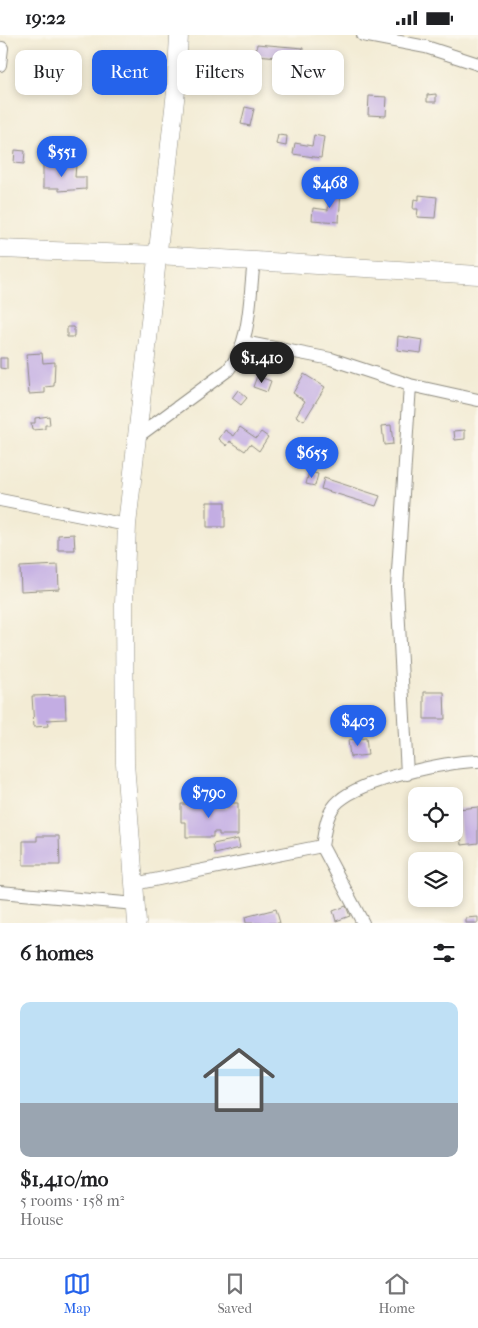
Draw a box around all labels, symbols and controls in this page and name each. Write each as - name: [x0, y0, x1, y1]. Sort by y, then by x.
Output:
- text: 19:22: [25, 7, 66, 29]
- chip: Buy: [15, 50, 82, 95]
- chip: Rent: [92, 50, 167, 95]
- chip: Filters: [177, 50, 262, 95]
- chip: New: [272, 50, 344, 95]
- pin: $551: [32, 135, 92, 178]
- text: $551: [48, 142, 76, 161]
- pin: $468: [300, 167, 360, 209]
- text: $468: [313, 173, 347, 192]
- pin: $1,410: [221, 341, 303, 384]
- text: $1,410: [241, 348, 283, 367]
- pin: $655: [282, 437, 342, 479]
- text: $655: [296, 443, 328, 462]
- pin: $403: [328, 705, 388, 747]
- text: $403: [341, 711, 375, 730]
- pin: $790: [179, 777, 239, 819]
- text: $790: [192, 783, 226, 802]
- map controls: [408, 787, 463, 907]
- button: locate: [408, 787, 463, 842]
- button: layers: [408, 852, 463, 907]
- icon: filters: [430, 939, 458, 967]
- text: 6 homes: [20, 941, 94, 965]
- icon: home: [194, 1035, 284, 1125]
- text: $1,410/mo: [20, 1167, 108, 1191]
- text: 5 rooms · 158 m²: [20, 1191, 124, 1210]
- text: House: [20, 1210, 63, 1229]
- tab: Map: [63, 1270, 91, 1317]
- tab: Saved: [217, 1270, 252, 1317]
- tab: Home: [378, 1270, 415, 1317]

